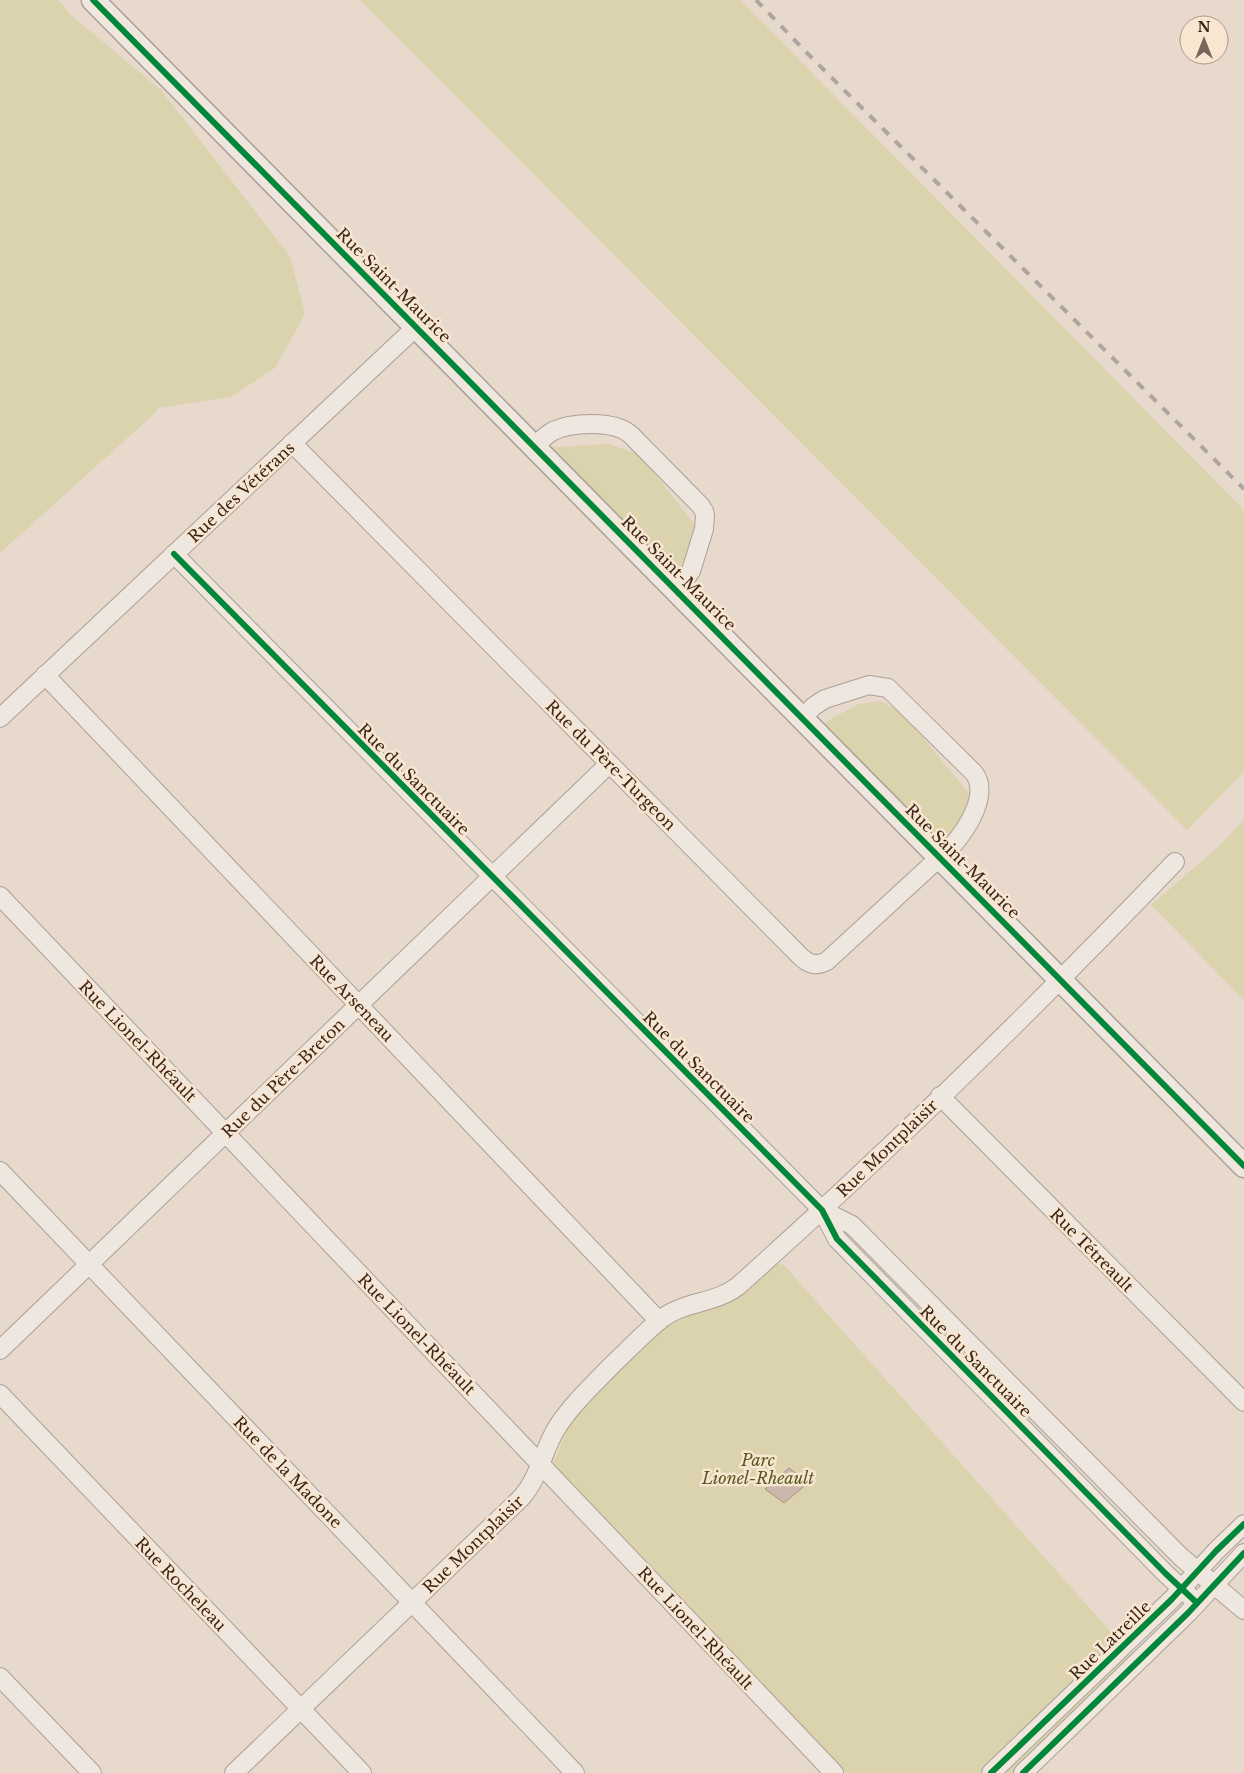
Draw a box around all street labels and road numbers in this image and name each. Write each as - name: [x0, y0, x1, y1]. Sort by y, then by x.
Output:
- street label: Rue Saint-Maurice: [333, 224, 455, 346]
- street label: Rue des Vétérans: [183, 437, 299, 547]
- street label: Rue Saint-Maurice: [618, 512, 740, 634]
- street label: Rue du Père-Turgeon: [542, 696, 680, 834]
- street label: Rue du Sanctuaire: [354, 719, 474, 839]
- street label: Rue Saint-Maurice: [902, 800, 1024, 922]
- street label: Rue Arseneau: [306, 951, 399, 1046]
- street label: Rue Lionel-Rhéault: [75, 976, 201, 1106]
- street label: Rue du Sanctuaire: [639, 1007, 759, 1127]
- street label: Rue du Père-Breton: [217, 1014, 349, 1142]
- street label: Rue Montplaisir: [832, 1095, 942, 1201]
- street label: Rue Tétreault: [1046, 1204, 1138, 1296]
- street label: Rue Lionel-Rhéault: [354, 1269, 480, 1399]
- street label: Rue du Sanctuaire: [916, 1301, 1036, 1421]
- street label: Rue de la Madone: [229, 1412, 347, 1532]
- street label: Rue Montplaisir: [418, 1491, 528, 1597]
- street label: Rue Rocheleau: [131, 1533, 231, 1635]
- street label: Rue Lionel-Rhéault: [634, 1562, 758, 1694]
- street label: Rue Latreille: [1065, 1596, 1155, 1684]

